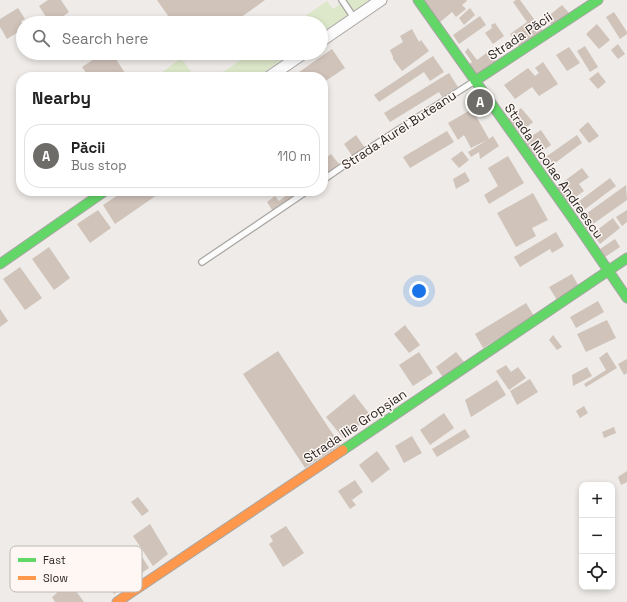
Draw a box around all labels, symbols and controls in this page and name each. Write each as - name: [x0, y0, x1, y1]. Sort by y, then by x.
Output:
- street label: Strada Păcii: [484, 8, 556, 64]
- search box: [16, 16, 328, 60]
- icon: search: [30, 27, 52, 49]
- text: Search here: [62, 29, 148, 48]
- text: Nearby: [32, 87, 91, 109]
- street label: Strada Aurel Buteanu: [338, 87, 460, 173]
- pin: A: [467, 87, 493, 117]
- street label: Strada Nicolae Andreescu: [501, 100, 607, 242]
- text: Păcii: [71, 138, 105, 157]
- text: A: [42, 148, 50, 165]
- text: 110 m: [277, 148, 311, 165]
- text: Bus stop: [71, 157, 127, 174]
- your location: [409, 281, 429, 301]
- street label: Strada Ilie Gropșian: [300, 385, 410, 467]
- map controls: [579, 482, 615, 590]
- button: +: [579, 482, 615, 518]
- button: −: [579, 518, 615, 554]
- legend: [10, 546, 142, 592]
- text: Fast: [43, 553, 66, 567]
- button: locate: [579, 554, 615, 590]
- text: Slow: [43, 571, 68, 585]

